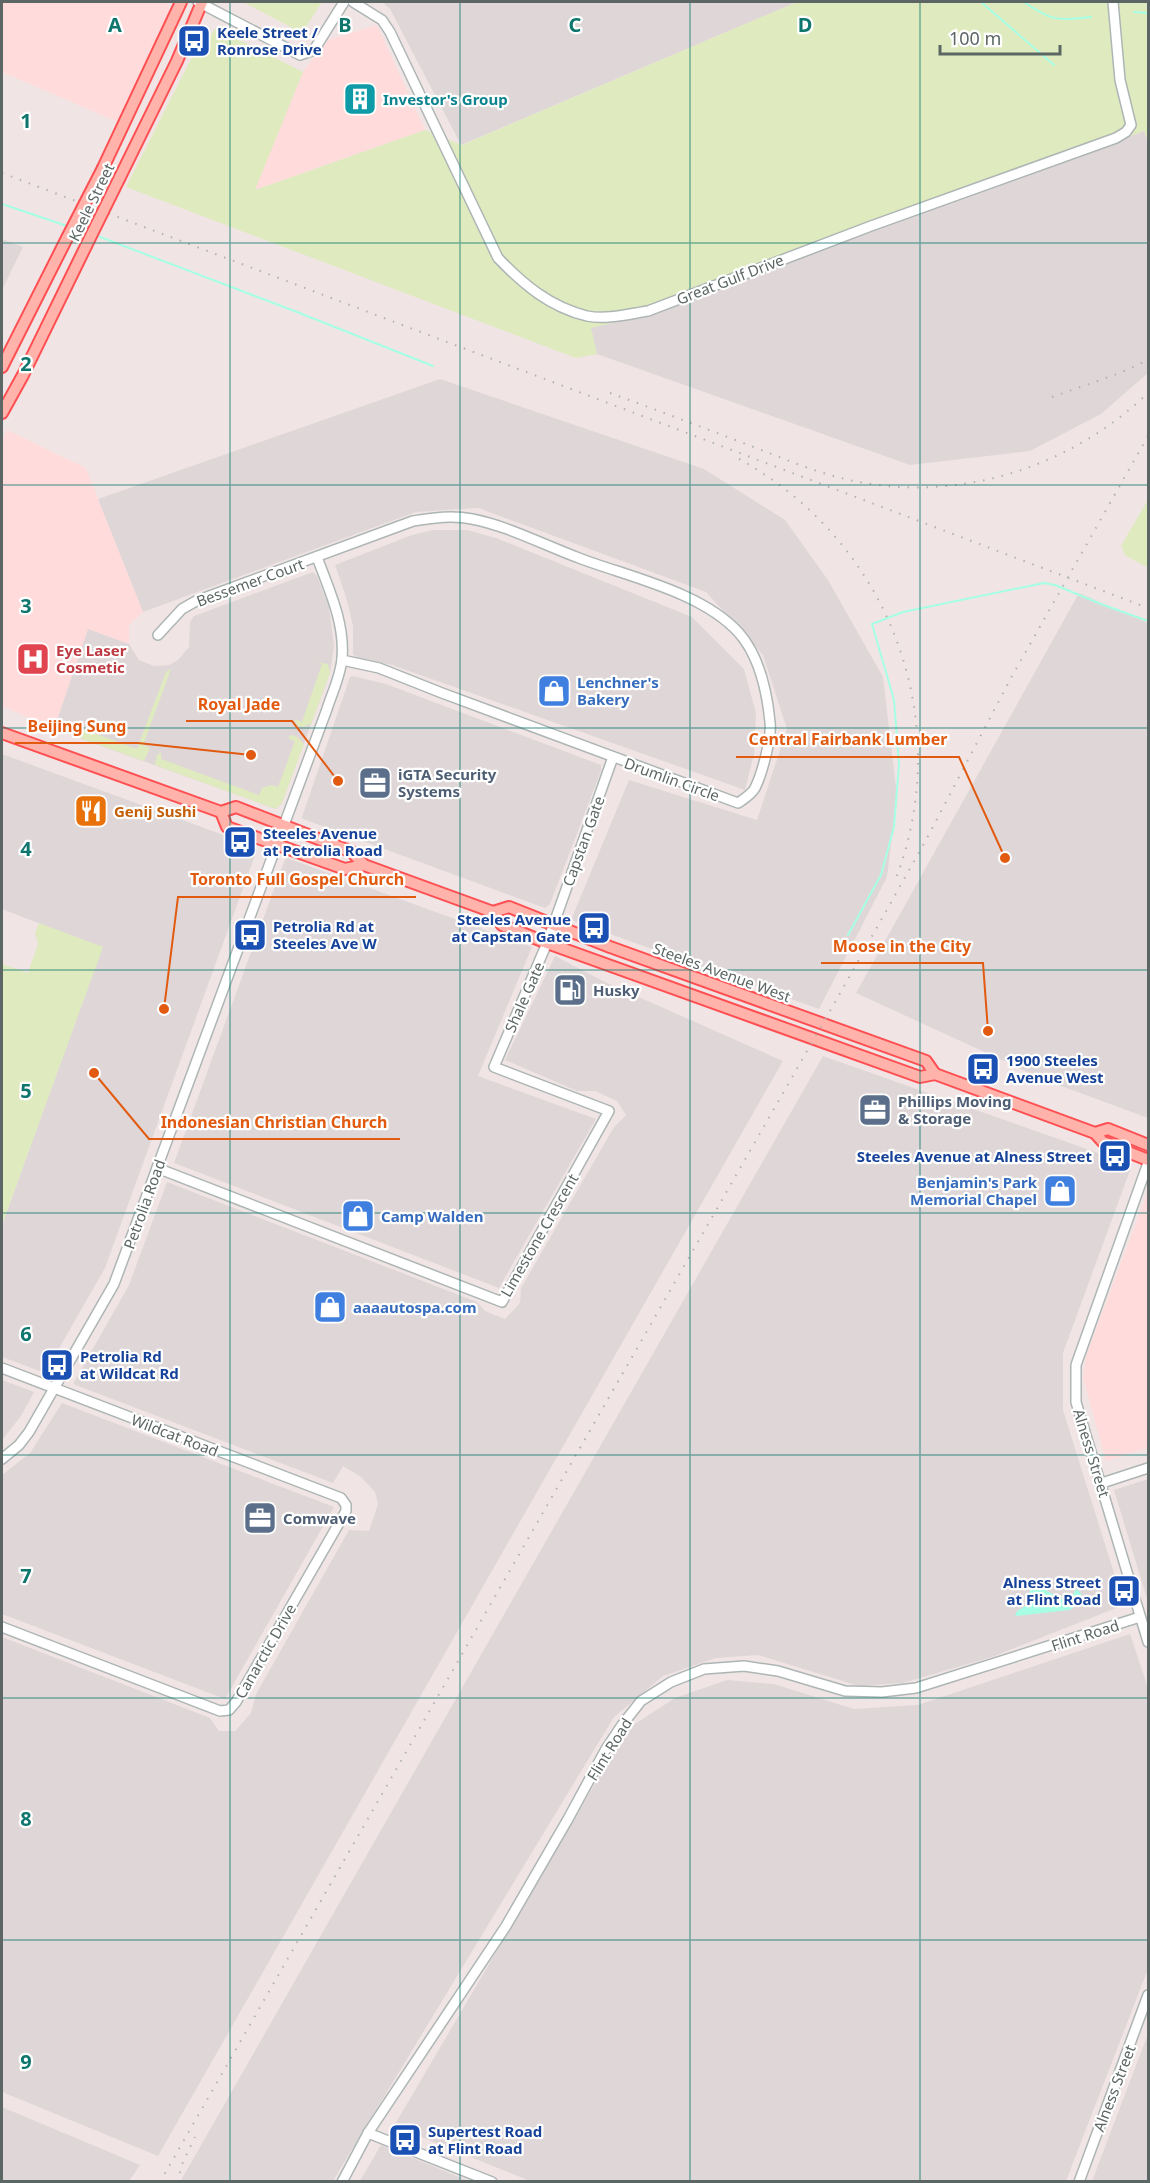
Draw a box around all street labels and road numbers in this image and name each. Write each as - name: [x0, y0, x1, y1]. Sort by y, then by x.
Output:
- street label: Keele Street: [64, 159, 119, 244]
- street label: Great Gulf Drive: [674, 249, 786, 309]
- street label: Bessemer Court: [193, 553, 307, 611]
- street label: Drumlin Circle: [622, 752, 722, 806]
- street label: Capstan Gate: [557, 793, 609, 889]
- street label: Steeles Avenue West: [650, 938, 794, 1006]
- street label: Shale Gate: [500, 959, 548, 1035]
- street label: Petrolia Road: [119, 1156, 169, 1252]
- street label: Limestone Crescent: [496, 1169, 583, 1300]
- street label: Alness Street: [1069, 1406, 1115, 1500]
- street label: Wildcat Road: [129, 1409, 221, 1461]
- street label: Canarctic Drive: [230, 1600, 300, 1702]
- street label: Flint Road: [1049, 1615, 1121, 1655]
- street label: Flint Road: [582, 1714, 636, 1784]
- street label: Alness Street: [1088, 2041, 1140, 2134]

